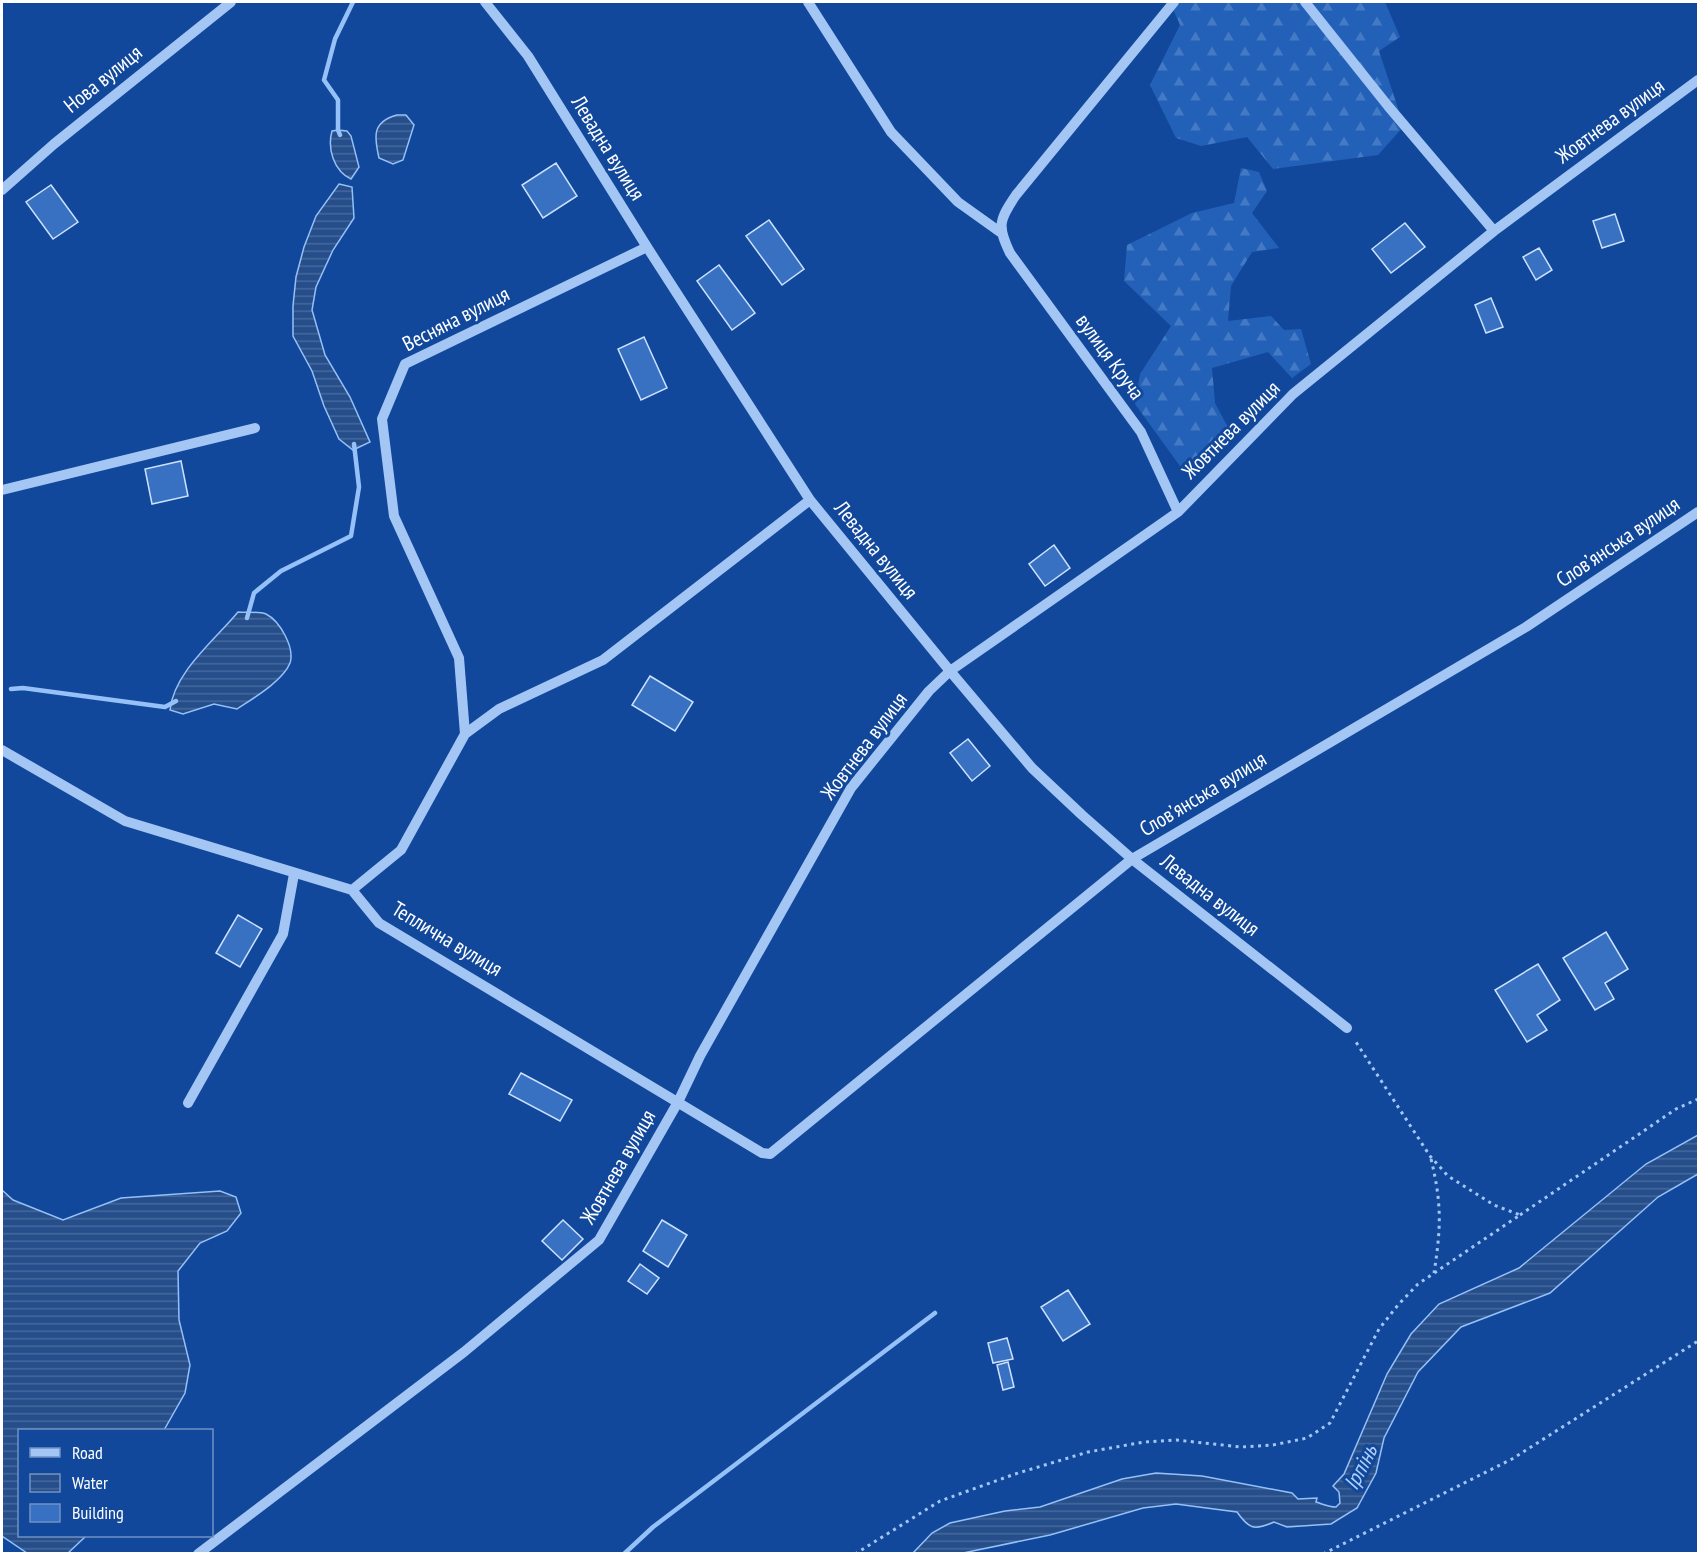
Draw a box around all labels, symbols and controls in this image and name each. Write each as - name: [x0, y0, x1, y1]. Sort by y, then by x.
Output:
- street label: Нова вулиця: [58, 39, 147, 118]
- street label: Жовтнева вулиця: [1549, 72, 1669, 170]
- street label: Левадна вулиця: [565, 89, 651, 205]
- street label: Весняна вулиця: [398, 280, 514, 357]
- street label: вулиця Круча: [1070, 308, 1151, 405]
- street label: Жовтнева вулиця: [1175, 375, 1285, 485]
- street label: Словʼянська вулиця: [1551, 490, 1685, 593]
- street label: Левадна вулиця: [828, 494, 924, 604]
- street label: Жовтнева вулиця: [814, 687, 913, 806]
- street label: Словʼянська вулиця: [1134, 745, 1271, 842]
- street label: Левадна вулиця: [1155, 847, 1265, 942]
- street label: Теплична вулиця: [387, 895, 507, 982]
- street label: Жовтнева вулиця: [573, 1105, 661, 1230]
- legend: [18, 1429, 213, 1537]
- water label: Ірпінь: [1337, 1439, 1383, 1494]
- text: Road: [72, 1441, 103, 1464]
- text: Water: [72, 1471, 108, 1494]
- text: Building: [72, 1501, 124, 1524]

